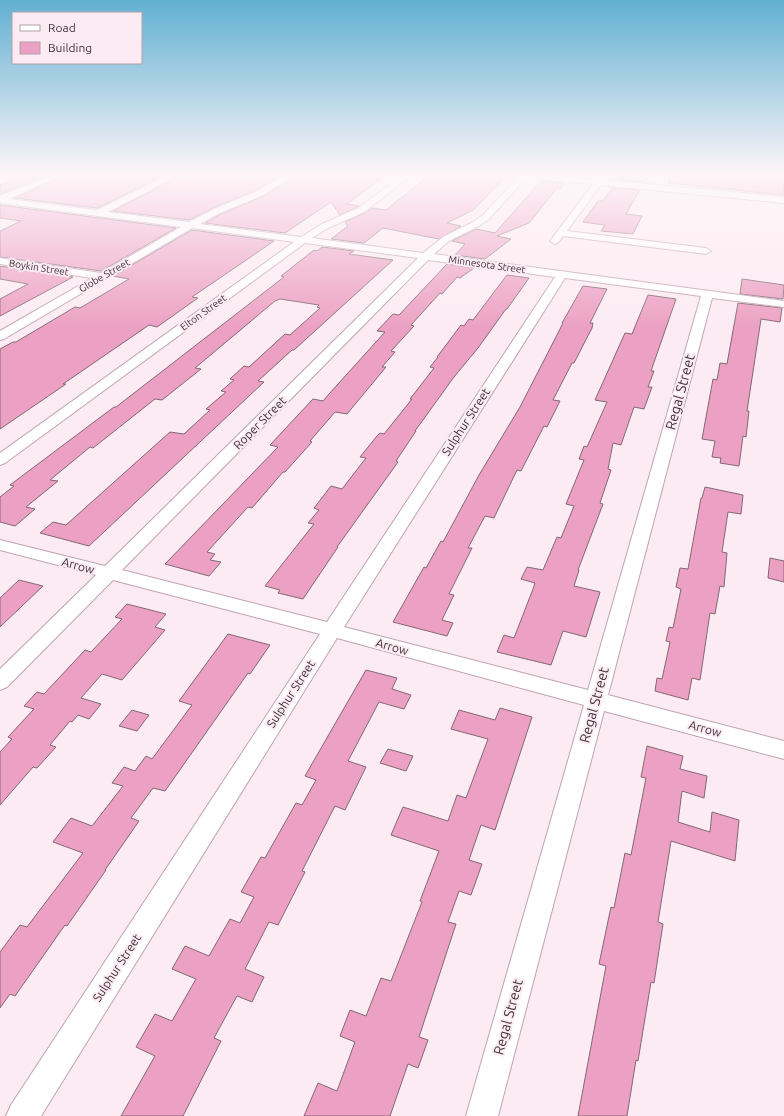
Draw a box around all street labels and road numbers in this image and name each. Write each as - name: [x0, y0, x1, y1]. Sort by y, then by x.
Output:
- street label: Minnesota Street: [448, 254, 526, 275]
- street label: Globe Street: [77, 256, 132, 294]
- street label: Boykin Street: [8, 257, 70, 278]
- street label: Elton Street: [178, 292, 228, 333]
- street label: Regal Street: [662, 352, 698, 432]
- street label: Sulphur Street: [439, 385, 492, 458]
- street label: Roper Street: [231, 393, 289, 452]
- street label: Arrow: [60, 555, 97, 576]
- street label: Arrow: [374, 636, 411, 658]
- street label: Sulphur Street: [264, 657, 317, 730]
- street label: Regal Street: [576, 665, 612, 745]
- street label: Arrow: [687, 718, 724, 739]
- street label: Sulphur Street: [90, 931, 143, 1004]
- street label: Regal Street: [490, 977, 526, 1057]

